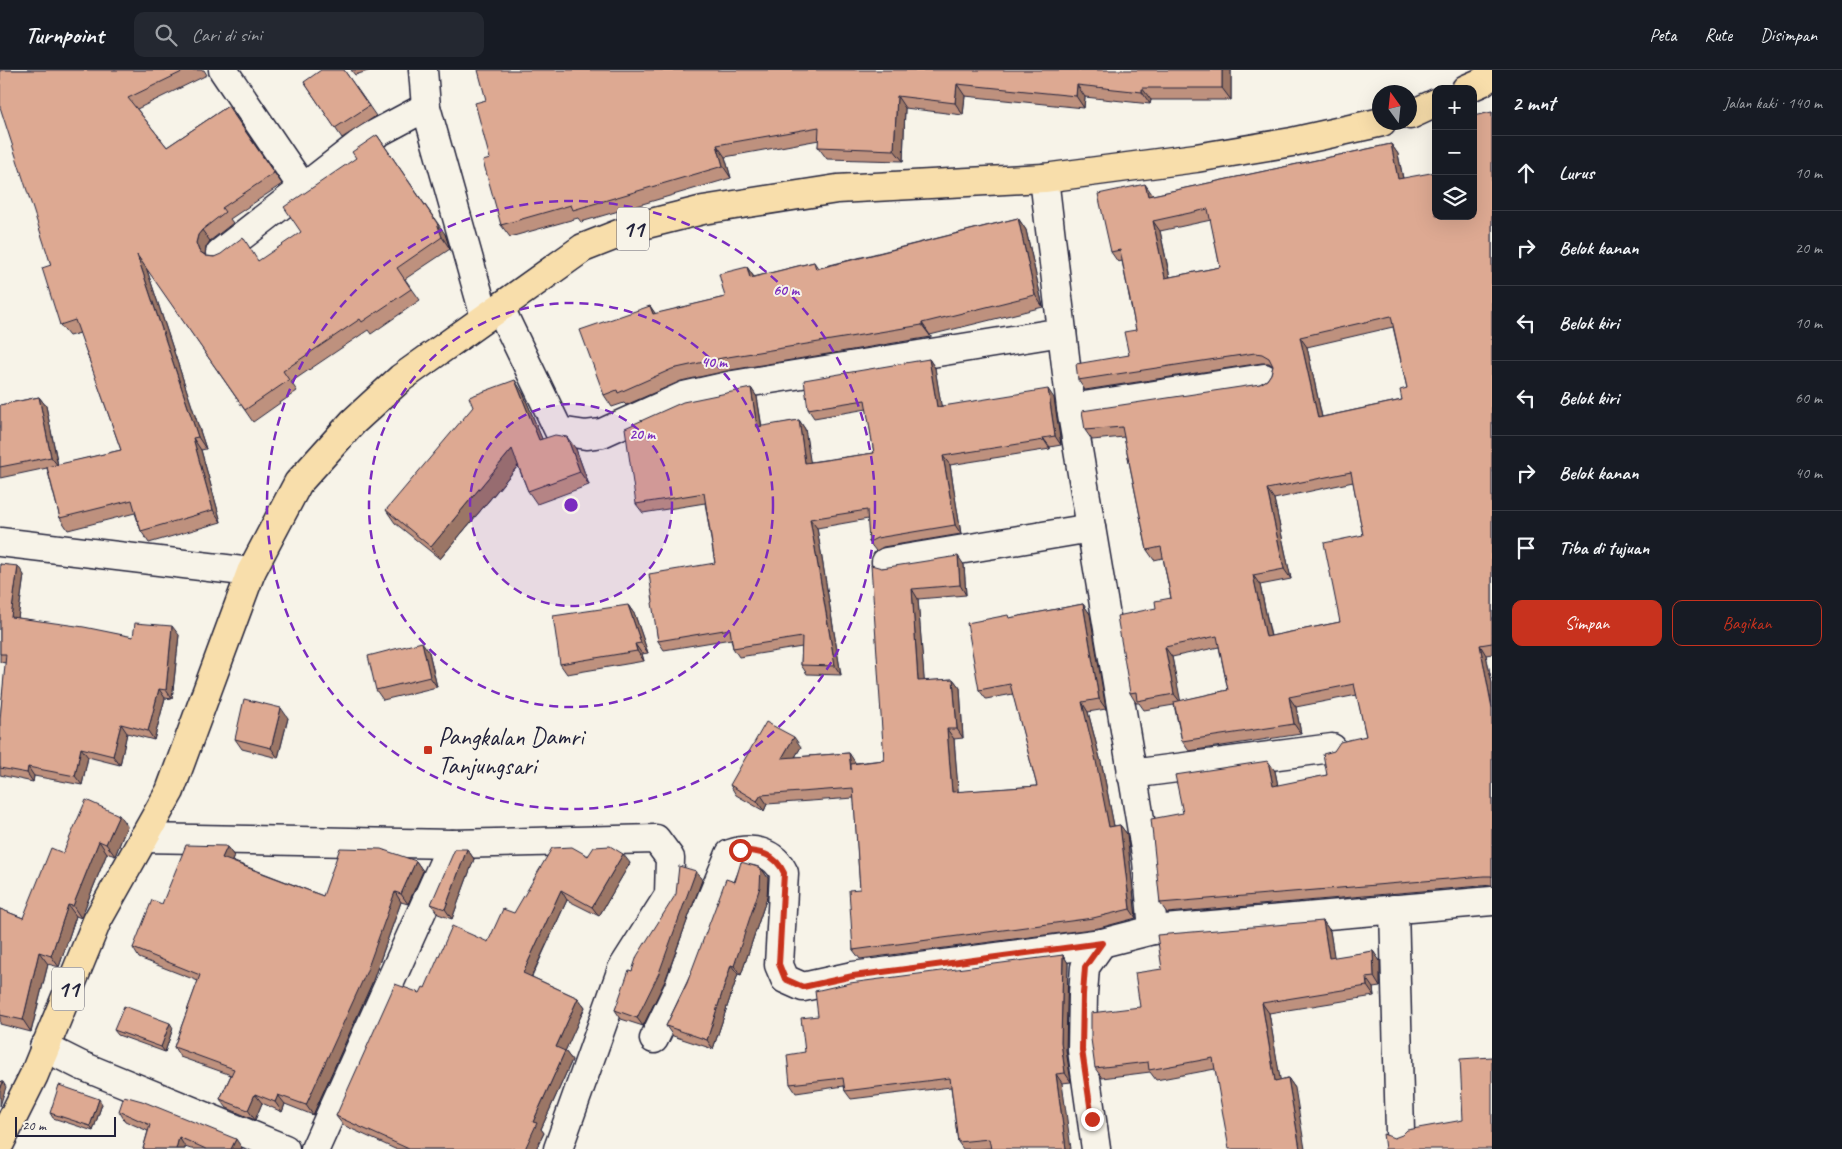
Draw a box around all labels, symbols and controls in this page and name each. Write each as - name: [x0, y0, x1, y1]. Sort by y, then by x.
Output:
- search box: [134, 12, 484, 57]
- text: Turnpoint: [25, 20, 104, 50]
- icon: search: [152, 21, 180, 49]
- text: Cari di sini: [192, 23, 262, 47]
- text: Peta: [1650, 24, 1677, 46]
- text: Rute: [1705, 24, 1732, 46]
- text: Disimpan: [1760, 24, 1817, 46]
- north arrow: [1372, 85, 1417, 130]
- map controls: [1432, 85, 1477, 220]
- button: +: [1432, 85, 1477, 130]
- text: 2 mnt: [1512, 90, 1555, 116]
- text: Jalan kaki · 140 m: [1724, 93, 1822, 113]
- button: −: [1432, 130, 1477, 175]
- icon: ahead: [1512, 159, 1540, 187]
- text: Lurus: [1559, 161, 1594, 185]
- text: 10 m: [1795, 163, 1822, 183]
- button: layers: [1432, 175, 1477, 220]
- road number: 11: [617, 208, 649, 250]
- icon: right: [1512, 234, 1540, 262]
- text: Belok kanan: [1559, 236, 1638, 260]
- text: 20 m: [1795, 238, 1822, 258]
- text: 60 m: [773, 281, 800, 300]
- icon: left: [1512, 309, 1540, 337]
- text: Belok kiri: [1559, 311, 1619, 335]
- text: 10 m: [1795, 313, 1822, 333]
- text: 40 m: [701, 353, 728, 372]
- icon: left: [1512, 384, 1540, 412]
- text: Belok kiri: [1559, 386, 1619, 410]
- text: 60 m: [1795, 388, 1822, 408]
- text: 20 m: [629, 425, 656, 444]
- icon: right: [1512, 459, 1540, 487]
- text: Belok kanan: [1559, 461, 1638, 485]
- text: 40 m: [1795, 463, 1822, 483]
- centre of rings: [562, 496, 580, 514]
- icon: arrive: [1512, 534, 1540, 562]
- text: Tiba di tujuan: [1559, 536, 1649, 560]
- button: Simpan: [1512, 600, 1662, 646]
- button: Bagikan: [1672, 600, 1822, 646]
- place label: Pangkalan Damri Tanjungsari: [438, 721, 587, 782]
- marker: Pangkalan Damri Tanjungsari: [422, 744, 434, 756]
- route start: [729, 839, 752, 862]
- road number: 11: [52, 968, 84, 1011]
- route end: [1081, 1108, 1104, 1131]
- scale bar: [15, 1114, 116, 1137]
- text: 20 m: [22, 1117, 46, 1134]

